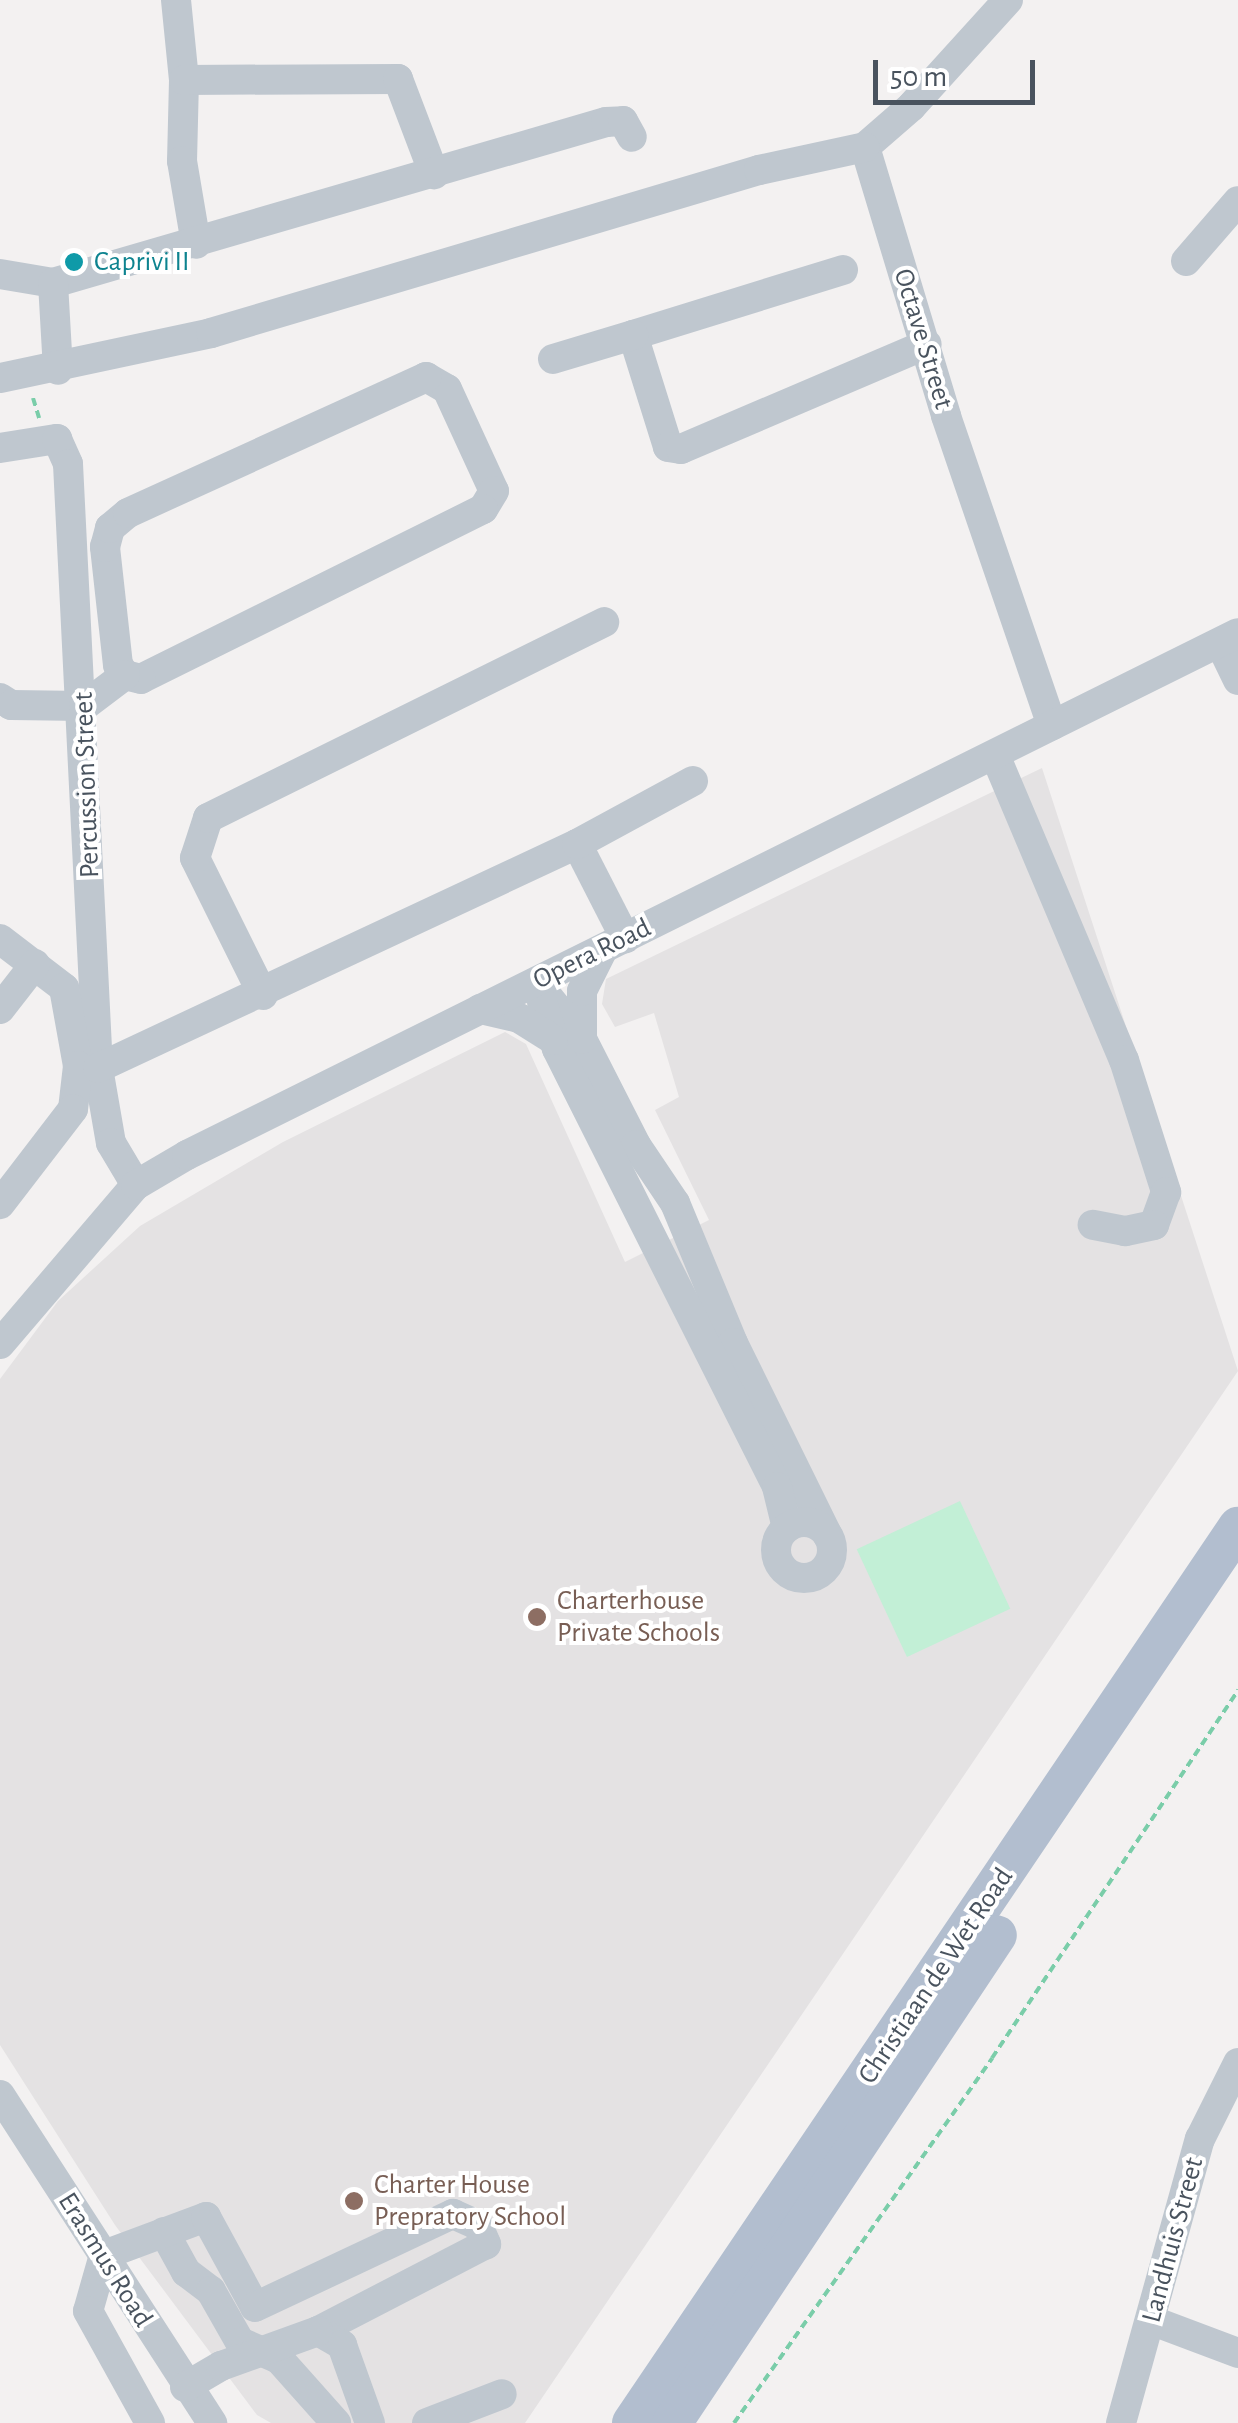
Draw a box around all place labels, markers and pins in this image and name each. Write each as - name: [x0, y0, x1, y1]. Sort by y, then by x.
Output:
- place label: Caprivi II: [94, 245, 190, 279]
- marker: Caprivi II: [63, 251, 85, 273]
- place label: Charterhouse Private Schools: [557, 1584, 720, 1650]
- marker: Charterhouse Private Schools: [526, 1606, 548, 1628]
- place label: Charter House Prepratory School: [374, 2168, 566, 2234]
- marker: Charter House Prepratory School: [343, 2190, 365, 2212]

